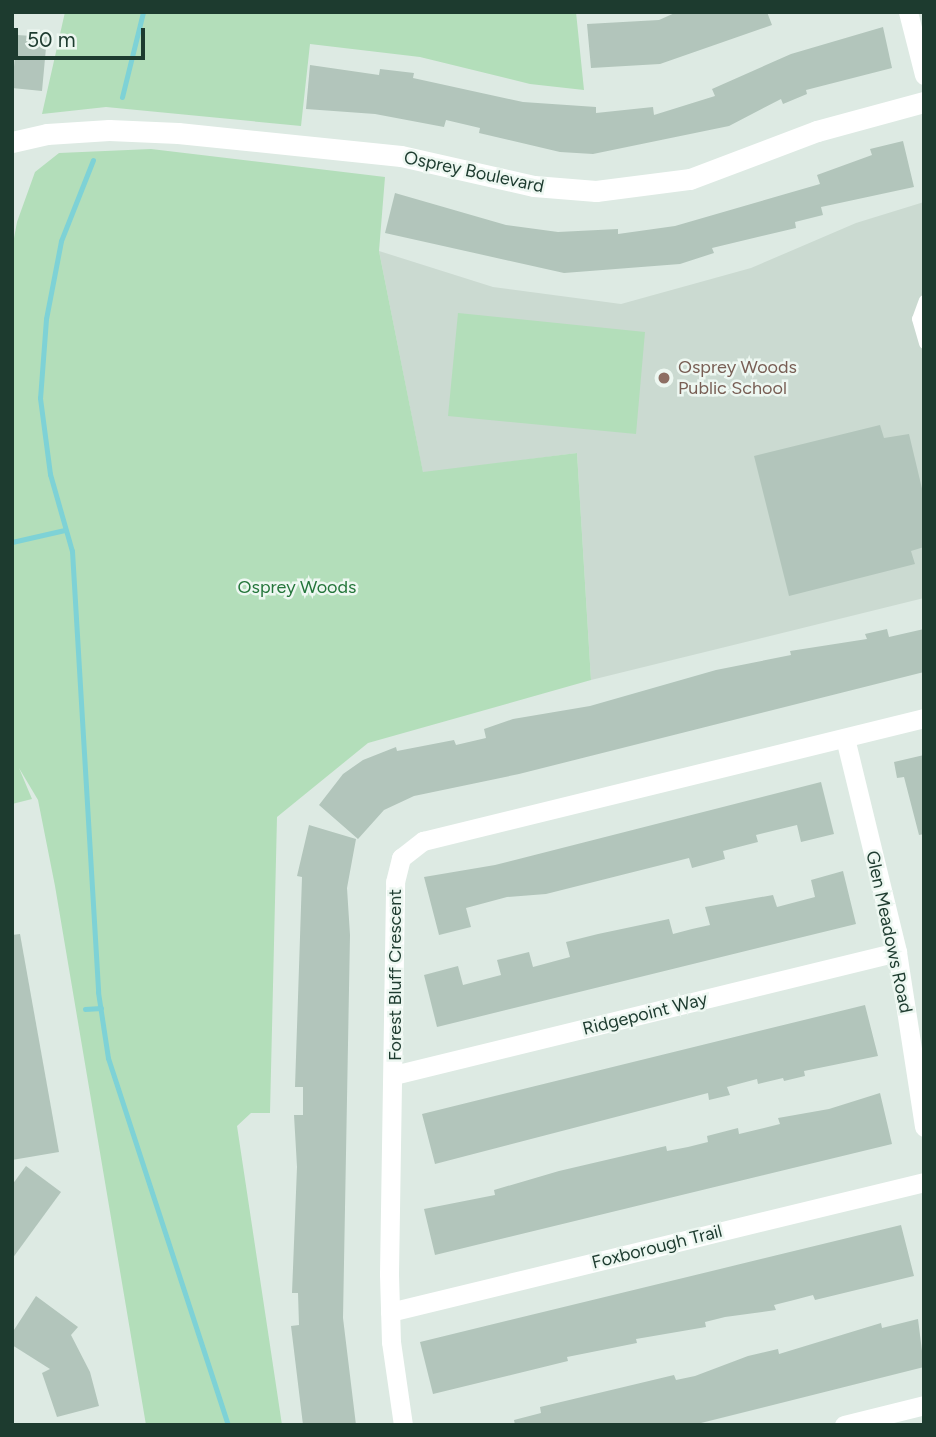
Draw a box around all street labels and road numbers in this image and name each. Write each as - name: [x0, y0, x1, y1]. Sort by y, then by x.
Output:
- street label: Osprey Boulevard: [402, 147, 546, 197]
- street label: Glen Meadows Road: [861, 849, 917, 1015]
- street label: Forest Bluff Crescent: [384, 889, 406, 1061]
- street label: Ridgepoint Way: [580, 988, 710, 1040]
- street label: Foxborough Trail: [590, 1220, 724, 1274]

